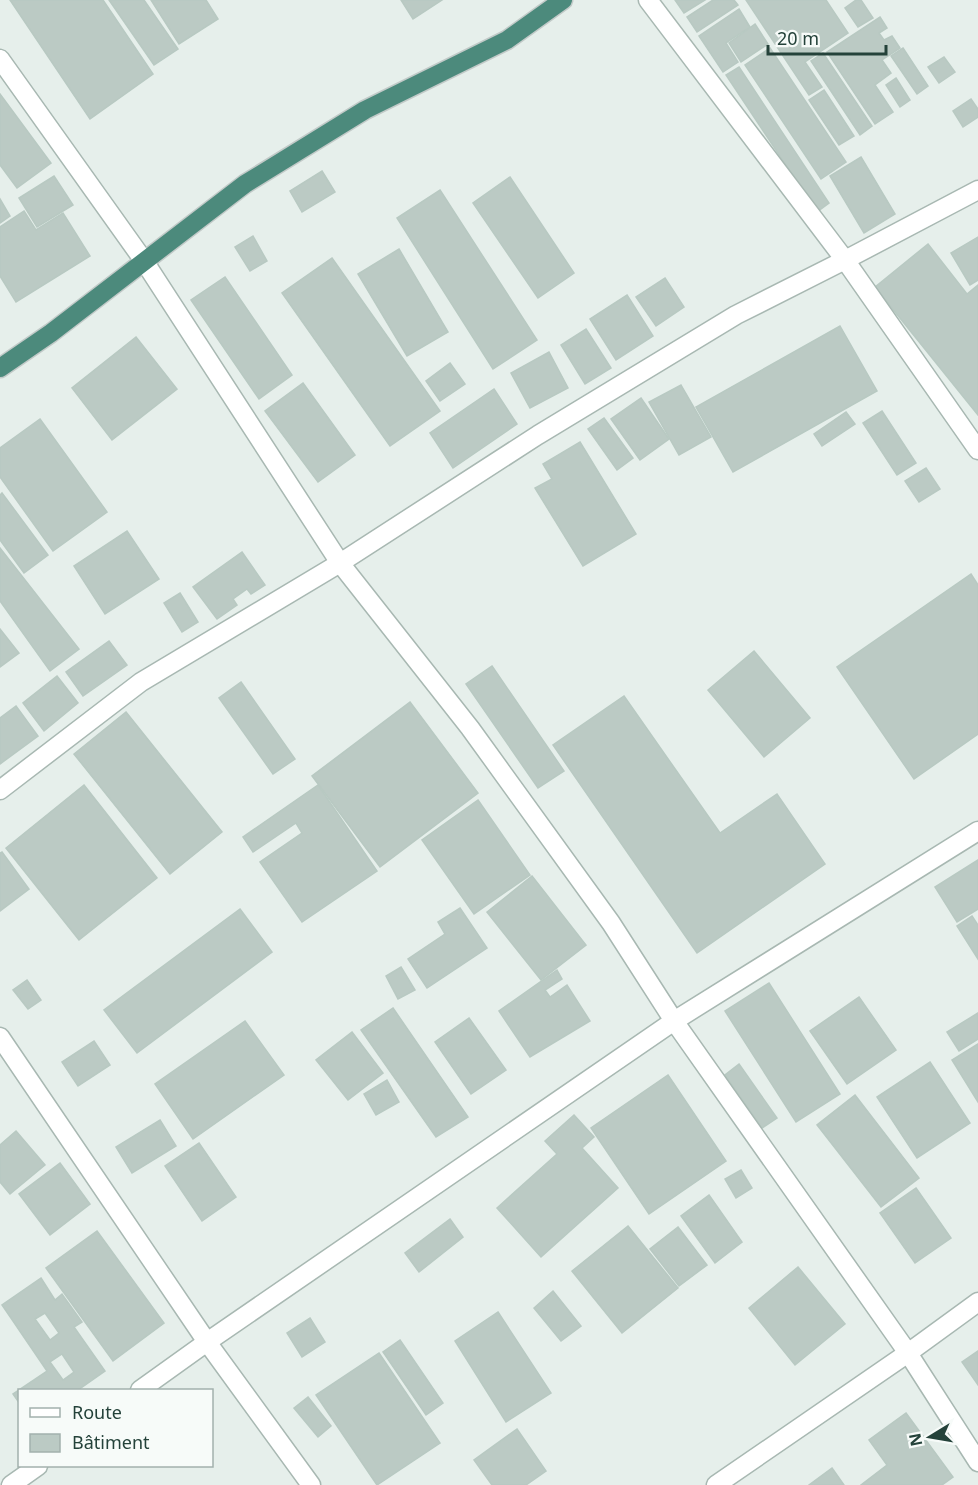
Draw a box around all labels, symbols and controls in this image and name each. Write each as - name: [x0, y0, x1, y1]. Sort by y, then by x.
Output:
- scale bar: [768, 18, 886, 56]
- text: 20 m: [777, 26, 819, 50]
- legend: [18, 1389, 213, 1467]
- text: Route: [72, 1400, 122, 1424]
- north arrow: [900, 1407, 960, 1467]
- text: Bâtiment: [72, 1430, 150, 1454]
- text: N: [903, 1431, 927, 1448]

